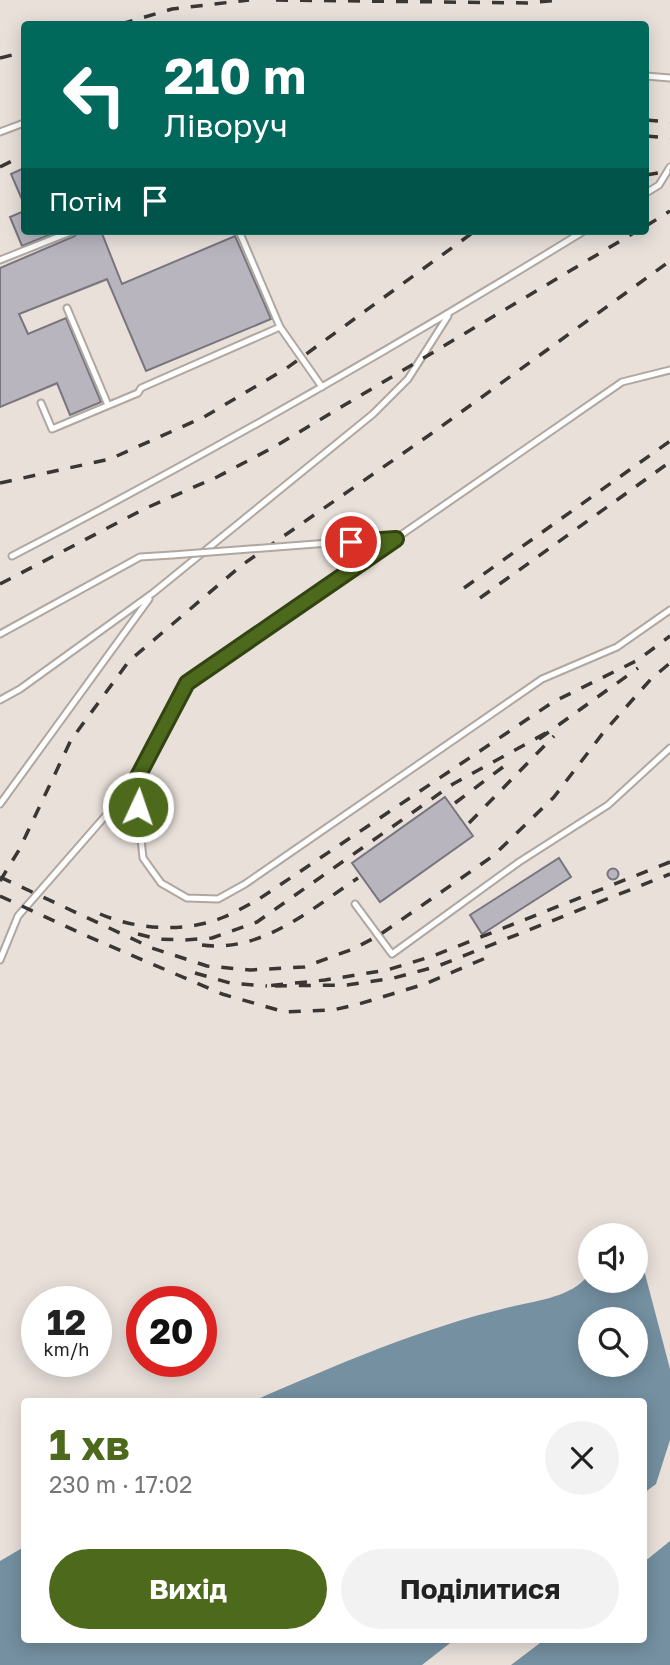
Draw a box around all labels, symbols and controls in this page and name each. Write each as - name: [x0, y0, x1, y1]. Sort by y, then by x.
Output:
- text: 210 m: [164, 46, 306, 105]
- icon: left: [49, 49, 140, 140]
- text: Ліворуч: [164, 106, 288, 144]
- icon: arrive: [136, 182, 174, 220]
- text: Потім: [49, 186, 122, 217]
- pin: [321, 512, 381, 572]
- icon: arrive: [332, 523, 370, 561]
- position arrow: [101, 770, 175, 844]
- map controls: [578, 1223, 648, 1377]
- button: sound: [578, 1223, 648, 1293]
- speed limit sign: 20: [126, 1286, 217, 1377]
- text: 12: [47, 1301, 86, 1343]
- button: search: [578, 1307, 648, 1377]
- text: km/h: [44, 1338, 89, 1360]
- text: 1 хв: [49, 1419, 130, 1469]
- button: close: [545, 1421, 619, 1495]
- text: 230 m · 17:02: [49, 1470, 192, 1498]
- button: Вихід: [49, 1549, 327, 1629]
- button: Поділитися: [341, 1549, 619, 1629]

